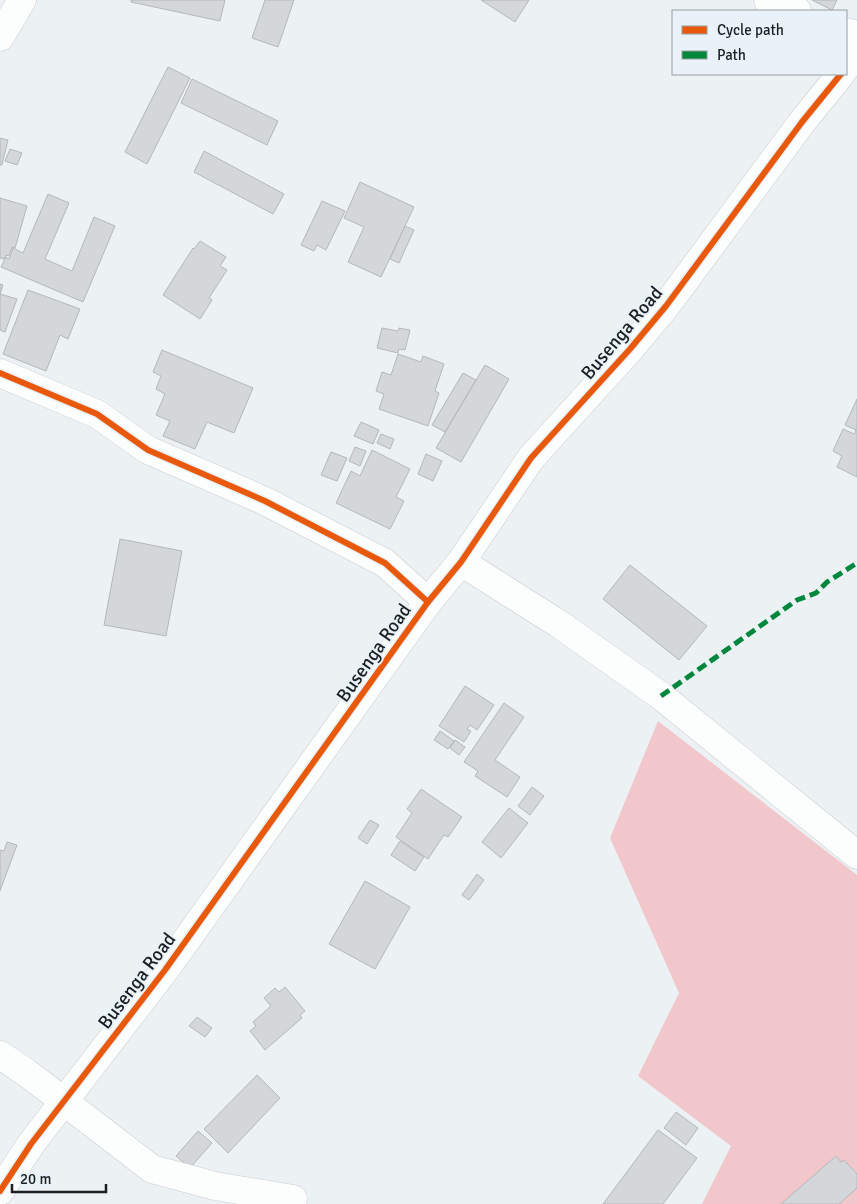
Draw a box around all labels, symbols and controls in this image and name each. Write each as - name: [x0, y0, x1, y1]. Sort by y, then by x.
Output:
- legend: [672, 10, 847, 75]
- text: Cycle path: [717, 21, 784, 39]
- text: Path: [717, 46, 746, 64]
- street label: Busenga Road: [576, 281, 668, 385]
- street label: Busenga Road: [331, 599, 417, 707]
- street label: Busenga Road: [93, 928, 181, 1034]
- scale bar: [12, 1162, 106, 1194]
- text: 20 m: [20, 1170, 51, 1188]

